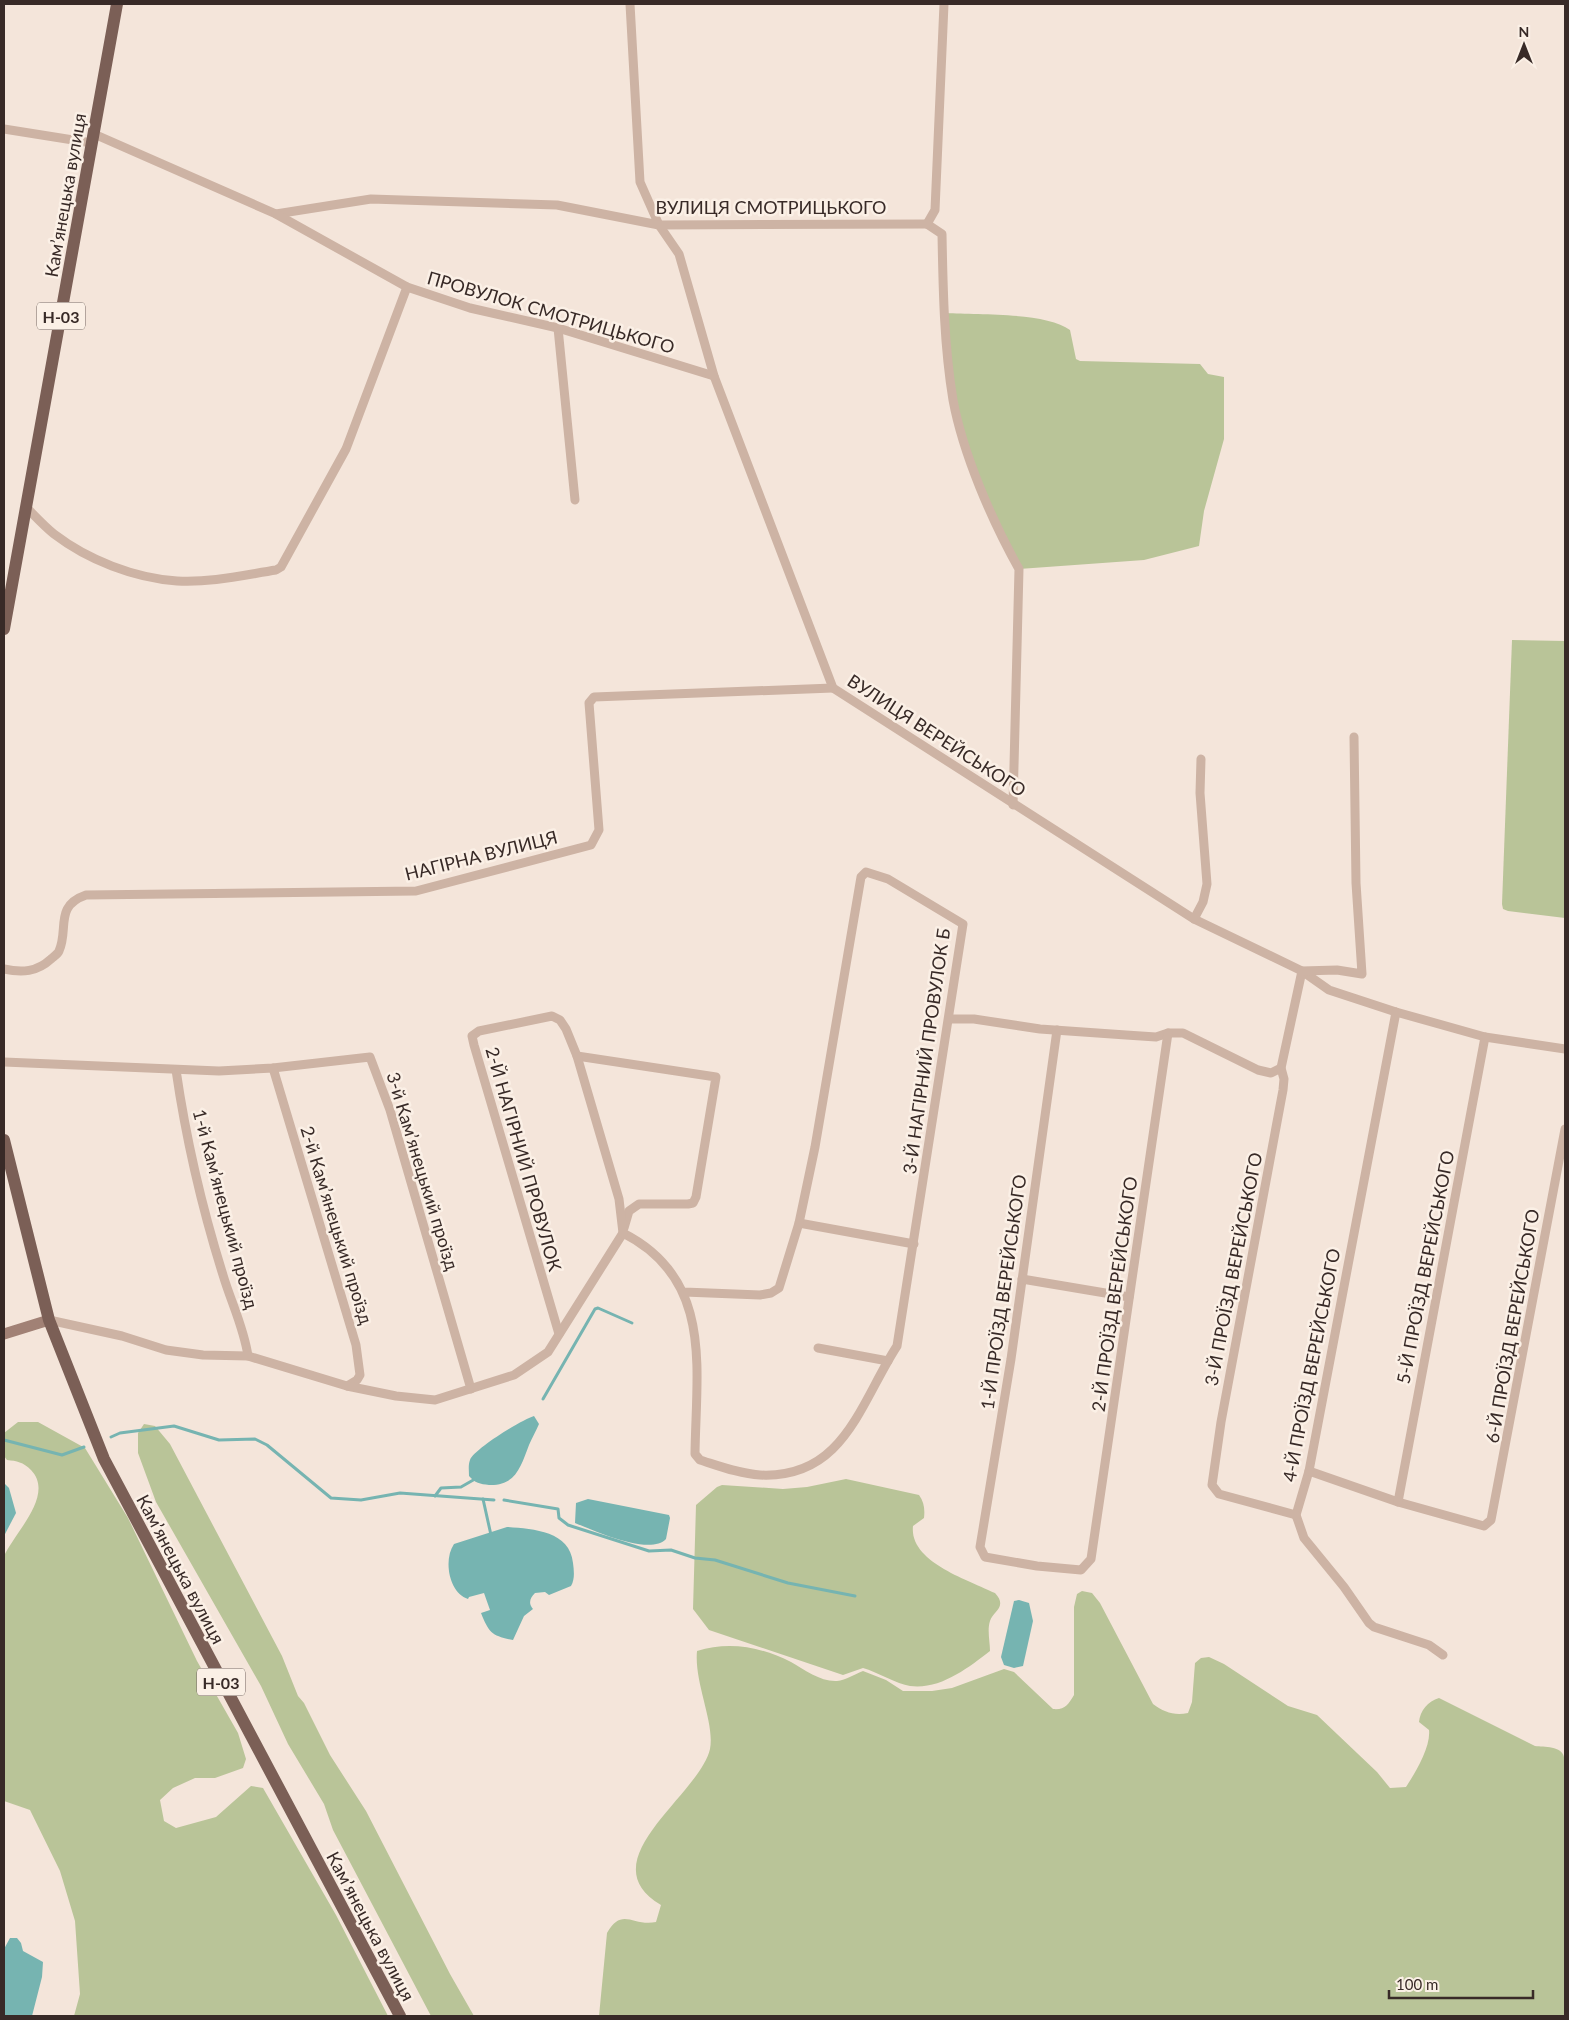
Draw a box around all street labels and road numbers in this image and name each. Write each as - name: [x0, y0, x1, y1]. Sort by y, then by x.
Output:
- street label: Камʼянецька вулиця: [40, 111, 90, 279]
- street label: ВУЛИЦЯ СМОТРИЦЬКОГО: [655, 196, 887, 218]
- street label: ПРОВУЛОК СМОТРИЦЬКОГО: [425, 266, 677, 358]
- road number: Н-03: [37, 302, 85, 330]
- street label: ВУЛИЦЯ ВЕРЕЙСЬКОГО: [844, 669, 1030, 801]
- street label: НАГІРНА ВУЛИЦЯ: [402, 825, 560, 885]
- street label: 3-Й НАГІРНИЙ ПРОВУЛОК Б: [898, 927, 954, 1175]
- street label: 2-Й НАГІРНИЙ ПРОВУЛОК: [481, 1044, 567, 1274]
- street label: 3-й Камʼянецький проїзд: [382, 1069, 464, 1273]
- street label: 1-й Камʼянецький проїзд: [189, 1107, 263, 1311]
- street label: 2-й Камʼянецький проїзд: [296, 1123, 378, 1327]
- street label: 5-Й ПРОЇЗД ВЕРЕЙСЬКОГО: [1392, 1148, 1458, 1386]
- street label: 3-Й ПРОЇЗД ВЕРЕЙСЬКОГО: [1200, 1150, 1266, 1388]
- street label: 1-Й ПРОЇЗД ВЕРЕЙСЬКОГО: [976, 1173, 1030, 1411]
- street label: 2-Й ПРОЇЗД ВЕРЕЙСЬКОГО: [1087, 1175, 1141, 1413]
- street label: 6-Й ПРОЇЗД ВЕРЕЙСЬКОГО: [1481, 1207, 1543, 1445]
- street label: 4-Й ПРОЇЗД ВЕРЕЙСЬКОГО: [1278, 1246, 1344, 1484]
- street label: Камʼянецька вулиця: [132, 1491, 230, 1647]
- road number: Н-03: [197, 1668, 245, 1695]
- street label: Камʼянецька вулиця: [322, 1848, 420, 2004]

